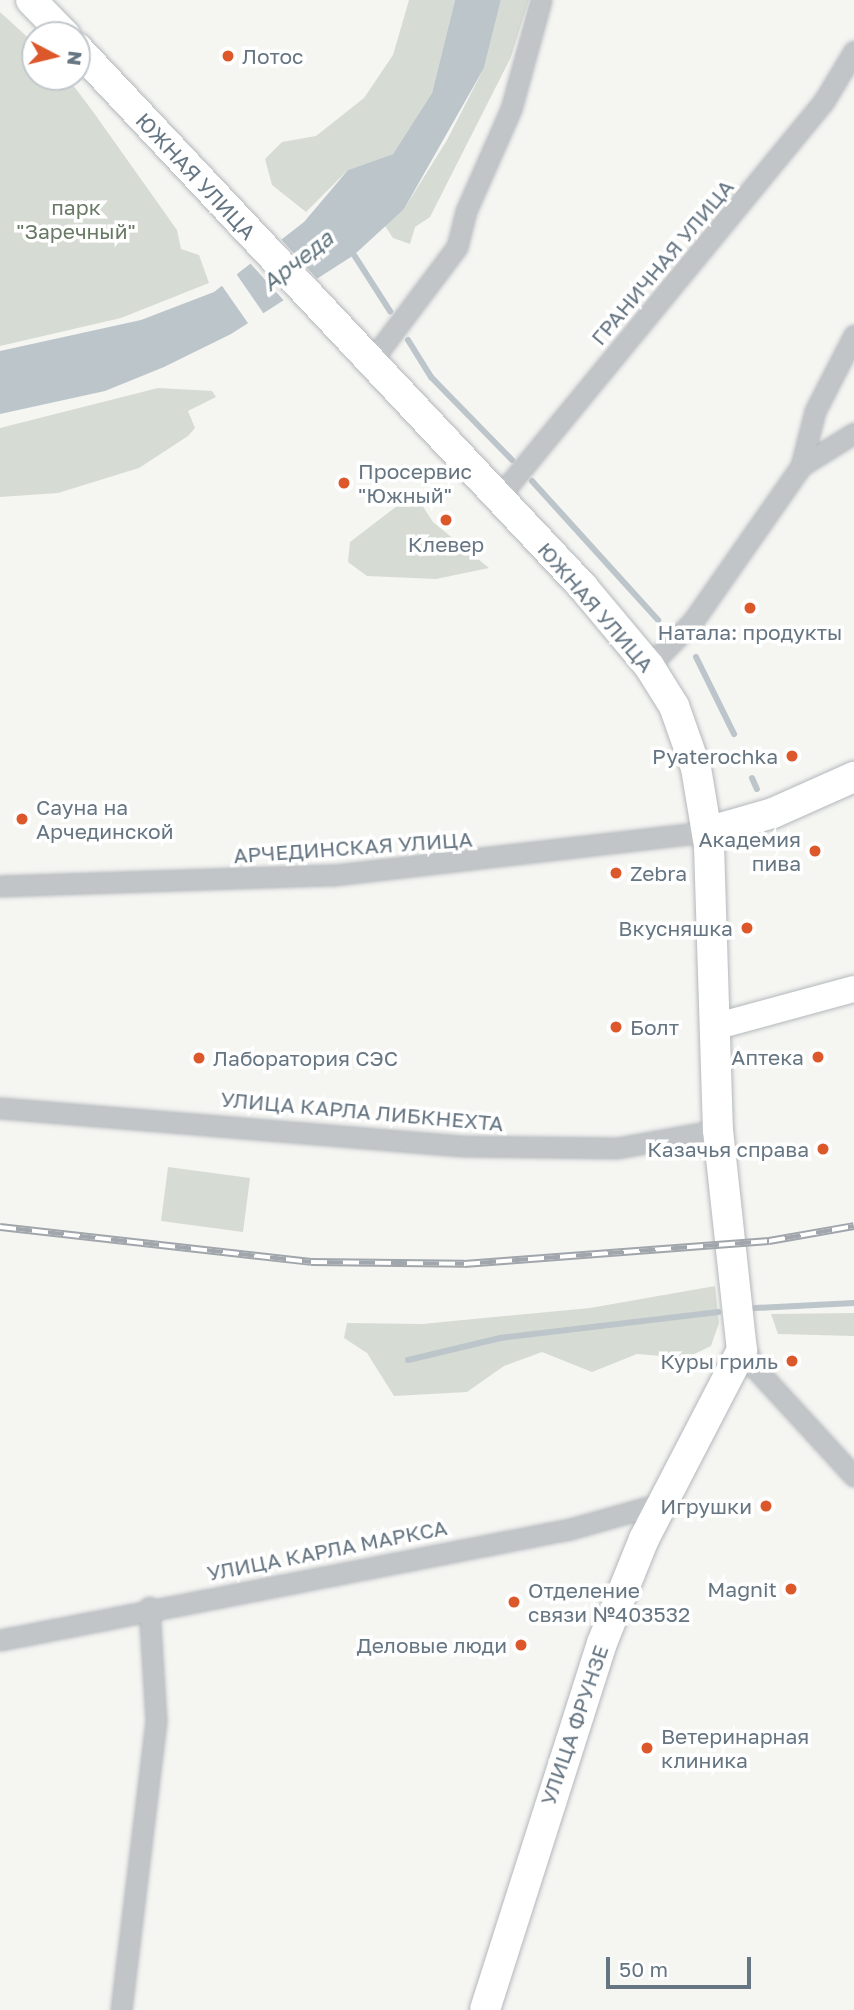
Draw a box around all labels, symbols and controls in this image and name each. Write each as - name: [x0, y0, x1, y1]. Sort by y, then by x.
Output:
- north arrow: [21, 21, 91, 91]
- place label: Лотос: [242, 43, 304, 69]
- marker: Лотос: [220, 48, 236, 64]
- text: N: [63, 50, 88, 67]
- street label: ЮЖНАЯ УЛИЦА: [131, 107, 261, 245]
- street label: ГРАНИЧНАЯ УЛИЦА: [585, 174, 739, 350]
- park label: парк "Заречный": [16, 194, 136, 244]
- water label: Арчеда: [256, 224, 338, 296]
- place label: Просервис "Южный": [358, 458, 472, 508]
- marker: Просервис "Южный": [336, 475, 352, 491]
- marker: Клевер: [438, 512, 454, 528]
- place label: Клевер: [408, 531, 484, 557]
- street label: ЮЖНАЯ УЛИЦА: [533, 537, 659, 677]
- marker: Натала: продукты: [742, 600, 758, 616]
- place label: Натала: продукты: [658, 619, 842, 645]
- place label: Pyaterochka: [652, 743, 778, 769]
- marker: Pyaterochka: [784, 748, 800, 764]
- place label: Сауна на Арчединской: [36, 794, 173, 844]
- marker: Сауна на Арчединской: [14, 811, 30, 827]
- street label: АРЧЕДИНСКАЯ УЛИЦА: [233, 826, 473, 868]
- place label: Академия пива: [698, 826, 801, 876]
- marker: Академия пива: [807, 843, 823, 859]
- place label: Zebra: [630, 860, 687, 886]
- marker: Zebra: [608, 865, 624, 881]
- place label: Вкусняшка: [618, 915, 733, 941]
- marker: Вкусняшка: [739, 920, 755, 936]
- place label: Болт: [630, 1014, 679, 1040]
- marker: Болт: [608, 1019, 624, 1035]
- place label: Аптека: [731, 1044, 804, 1070]
- place label: Лаборатория СЭС: [213, 1045, 398, 1071]
- marker: Аптека: [810, 1049, 826, 1065]
- marker: Лаборатория СЭС: [191, 1050, 207, 1066]
- street label: УЛИЦА КАРЛА ЛИБКНЕХТА: [220, 1086, 504, 1136]
- place label: Казачья справа: [647, 1136, 809, 1162]
- marker: Казачья справа: [815, 1141, 831, 1157]
- place label: Куры гриль: [660, 1348, 778, 1374]
- marker: Куры гриль: [784, 1353, 800, 1369]
- place label: Игрушки: [660, 1493, 752, 1519]
- marker: Игрушки: [758, 1498, 774, 1514]
- street label: УЛИЦА КАРЛА МАРКСА: [205, 1514, 449, 1586]
- place label: Magnit: [707, 1576, 777, 1602]
- place label: Отделение связи №403532: [528, 1577, 690, 1627]
- marker: Magnit: [783, 1581, 799, 1597]
- marker: Отделение связи №403532: [506, 1594, 522, 1610]
- place label: Деловые люди: [357, 1632, 507, 1658]
- marker: Деловые люди: [513, 1637, 529, 1653]
- street label: УЛИЦА ФРУНЗЕ: [535, 1642, 613, 1808]
- place label: Ветеринарная клиника: [661, 1723, 809, 1773]
- marker: Ветеринарная клиника: [639, 1740, 655, 1756]
- scale bar: [609, 1944, 754, 1988]
- text: 50 m: [619, 1956, 668, 1982]

